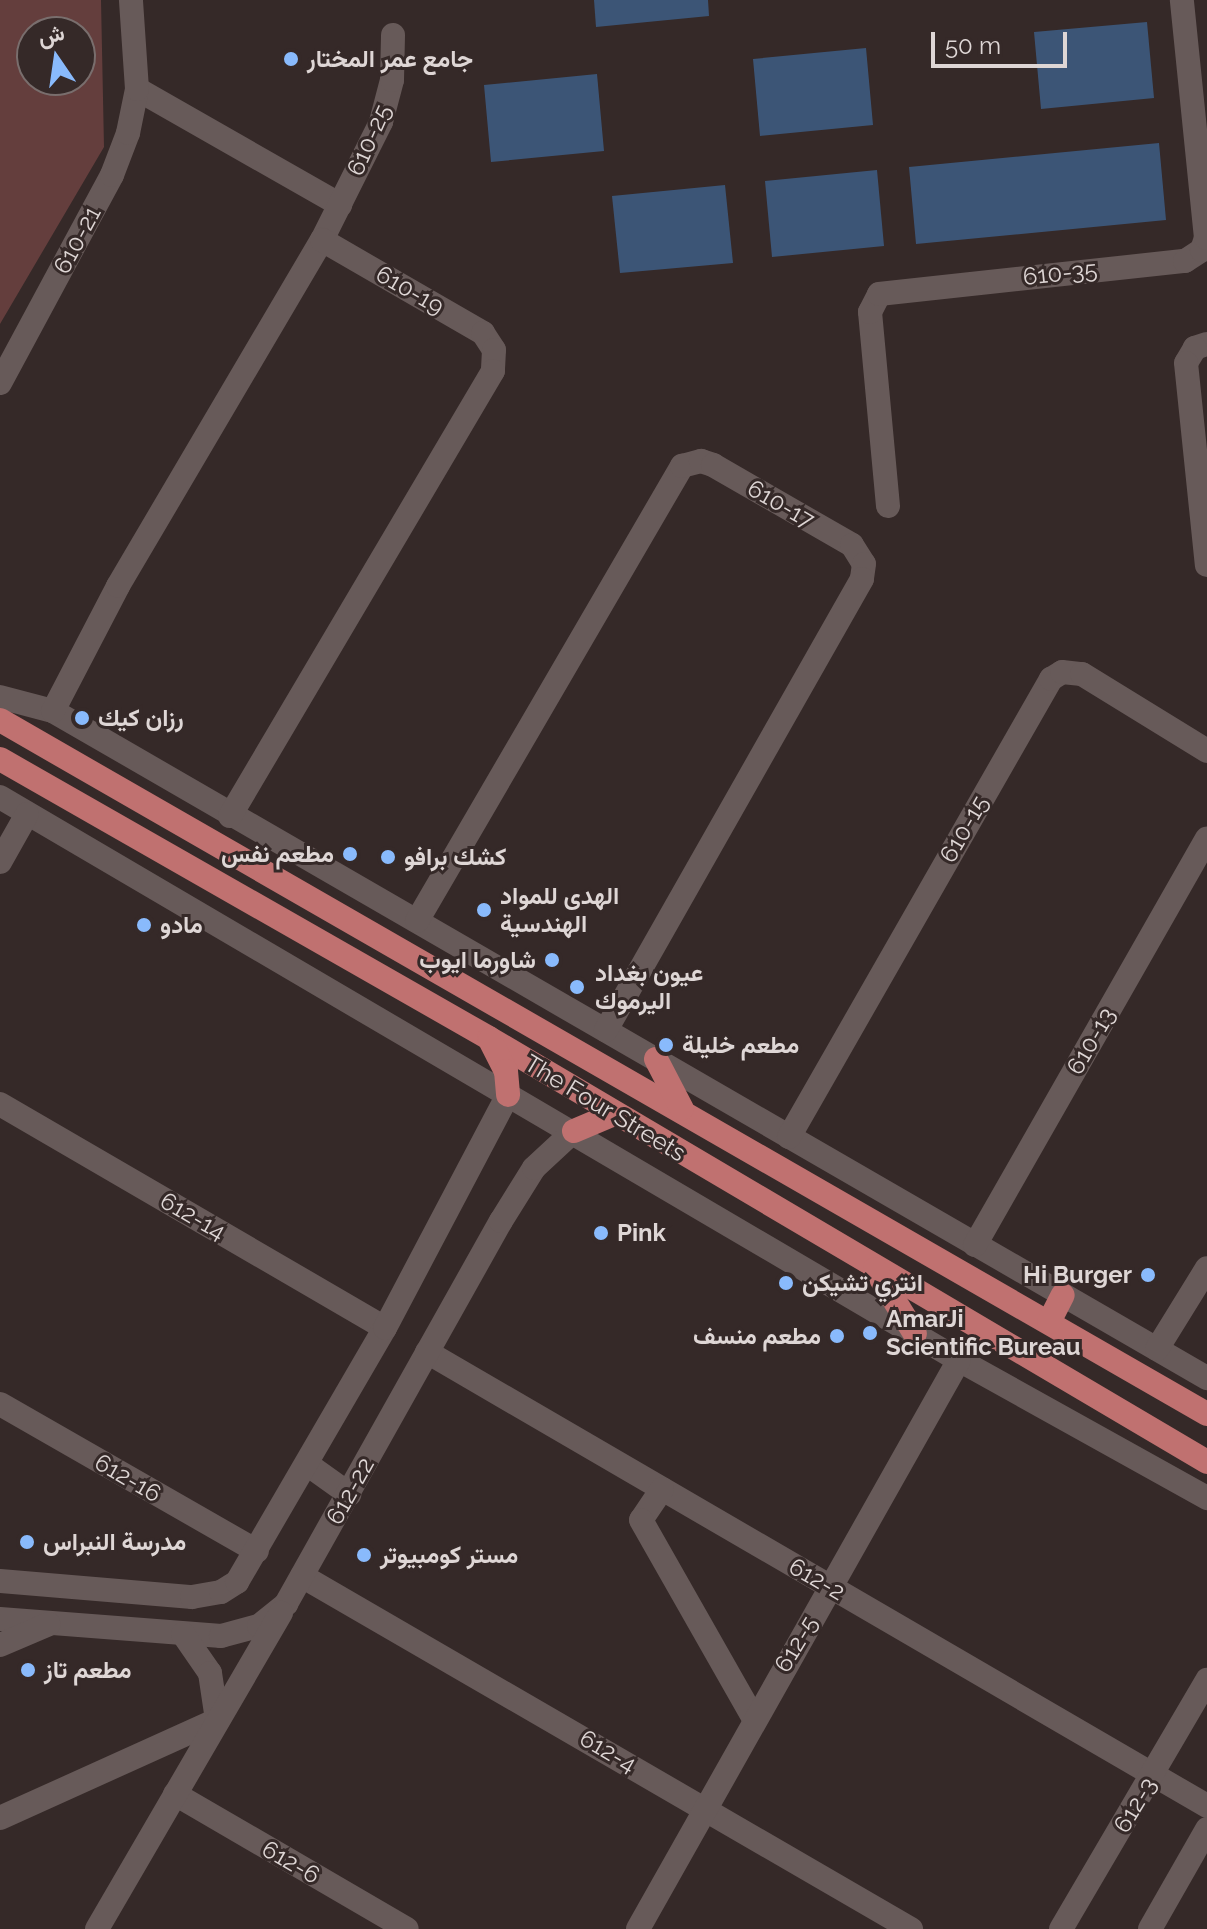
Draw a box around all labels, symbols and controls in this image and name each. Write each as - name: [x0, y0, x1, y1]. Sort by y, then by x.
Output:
- north arrow: [16, 16, 96, 96]
- scale bar: [935, 16, 1071, 66]
- text: ش: [35, 19, 67, 50]
- text: 50 m: [945, 31, 1001, 60]
- place label: جامع عمر المختار: [307, 45, 473, 73]
- marker: جامع عمر المختار: [282, 50, 300, 68]
- street label: 610-25: [341, 100, 397, 180]
- street label: 610-21: [47, 201, 107, 279]
- street label: 610-35: [1021, 255, 1099, 291]
- street label: 610-19: [371, 259, 449, 321]
- street label: 610-17: [742, 473, 820, 535]
- place label: رزان كيك: [98, 704, 184, 732]
- marker: رزان كيك: [73, 709, 91, 727]
- street label: 610-15: [933, 790, 995, 868]
- place label: مطعم نفس: [221, 840, 334, 868]
- place label: كشك برافو: [404, 843, 506, 871]
- marker: مطعم نفس: [341, 845, 359, 863]
- marker: كشك برافو: [379, 848, 397, 866]
- place label: الهدى للمواد الهندسية: [500, 882, 619, 938]
- marker: الهدى للمواد الهندسية: [475, 901, 493, 919]
- place label: مادو: [160, 911, 203, 939]
- marker: مادو: [135, 916, 153, 934]
- place label: شاورما ايوب: [419, 946, 536, 974]
- marker: شاورما ايوب: [543, 951, 561, 969]
- place label: عيون بغداد اليرموك: [595, 959, 703, 1015]
- marker: عيون بغداد اليرموك: [566, 976, 588, 998]
- street label: 610-13: [1060, 1002, 1122, 1080]
- place label: مطعم خليلة: [682, 1031, 799, 1059]
- marker: مطعم خليلة: [657, 1036, 675, 1054]
- street label: The Four Streets: [519, 1048, 691, 1168]
- street label: 612-14: [155, 1186, 231, 1246]
- place label: Pink: [617, 1219, 666, 1247]
- marker: Pink: [592, 1224, 610, 1242]
- place label: Hi Burger: [1023, 1261, 1132, 1289]
- marker: Hi Burger: [1139, 1266, 1157, 1284]
- place label: انتري تشيكن: [802, 1269, 923, 1297]
- marker: انتري تشيكن: [777, 1274, 795, 1292]
- place label: AmarJi Scientific Bureau: [886, 1305, 1081, 1361]
- place label: مطعم منسف: [693, 1322, 821, 1350]
- marker: AmarJi Scientific Bureau: [861, 1324, 879, 1342]
- marker: مطعم منسف: [828, 1327, 846, 1345]
- street label: 612-16: [90, 1448, 166, 1508]
- street label: 612-22: [320, 1452, 380, 1530]
- place label: مدرسة النبراس: [43, 1528, 186, 1556]
- marker: مدرسة النبراس: [18, 1533, 36, 1551]
- place label: مستر كومبيوتر: [380, 1541, 518, 1569]
- marker: مستر كومبيوتر: [355, 1546, 373, 1564]
- street label: 612-2: [784, 1552, 850, 1606]
- street label: 612-5: [768, 1611, 824, 1677]
- place label: مطعم تاز: [44, 1656, 132, 1684]
- marker: مطعم تاز: [19, 1661, 37, 1679]
- street label: 612-4: [575, 1723, 641, 1779]
- street label: 612-3: [1107, 1772, 1163, 1838]
- street label: 612-6: [257, 1834, 325, 1890]

